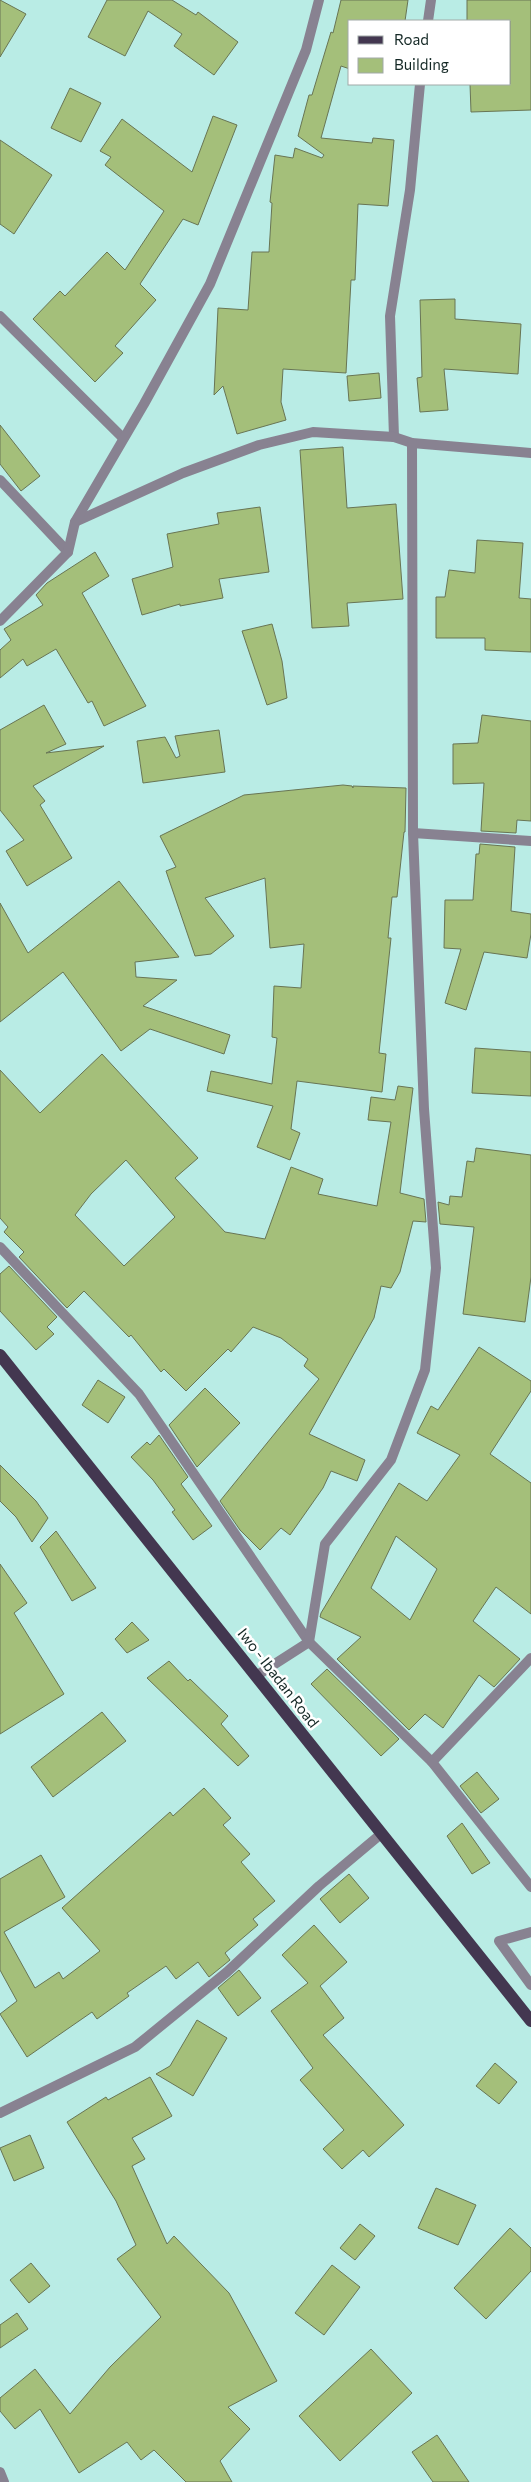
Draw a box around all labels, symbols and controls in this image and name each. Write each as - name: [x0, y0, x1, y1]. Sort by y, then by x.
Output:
- legend: [348, 20, 511, 85]
- text: Road: [394, 30, 429, 48]
- text: Building: [394, 55, 449, 73]
- street label: Iwo - Ibadan Road: [234, 1624, 323, 1731]

